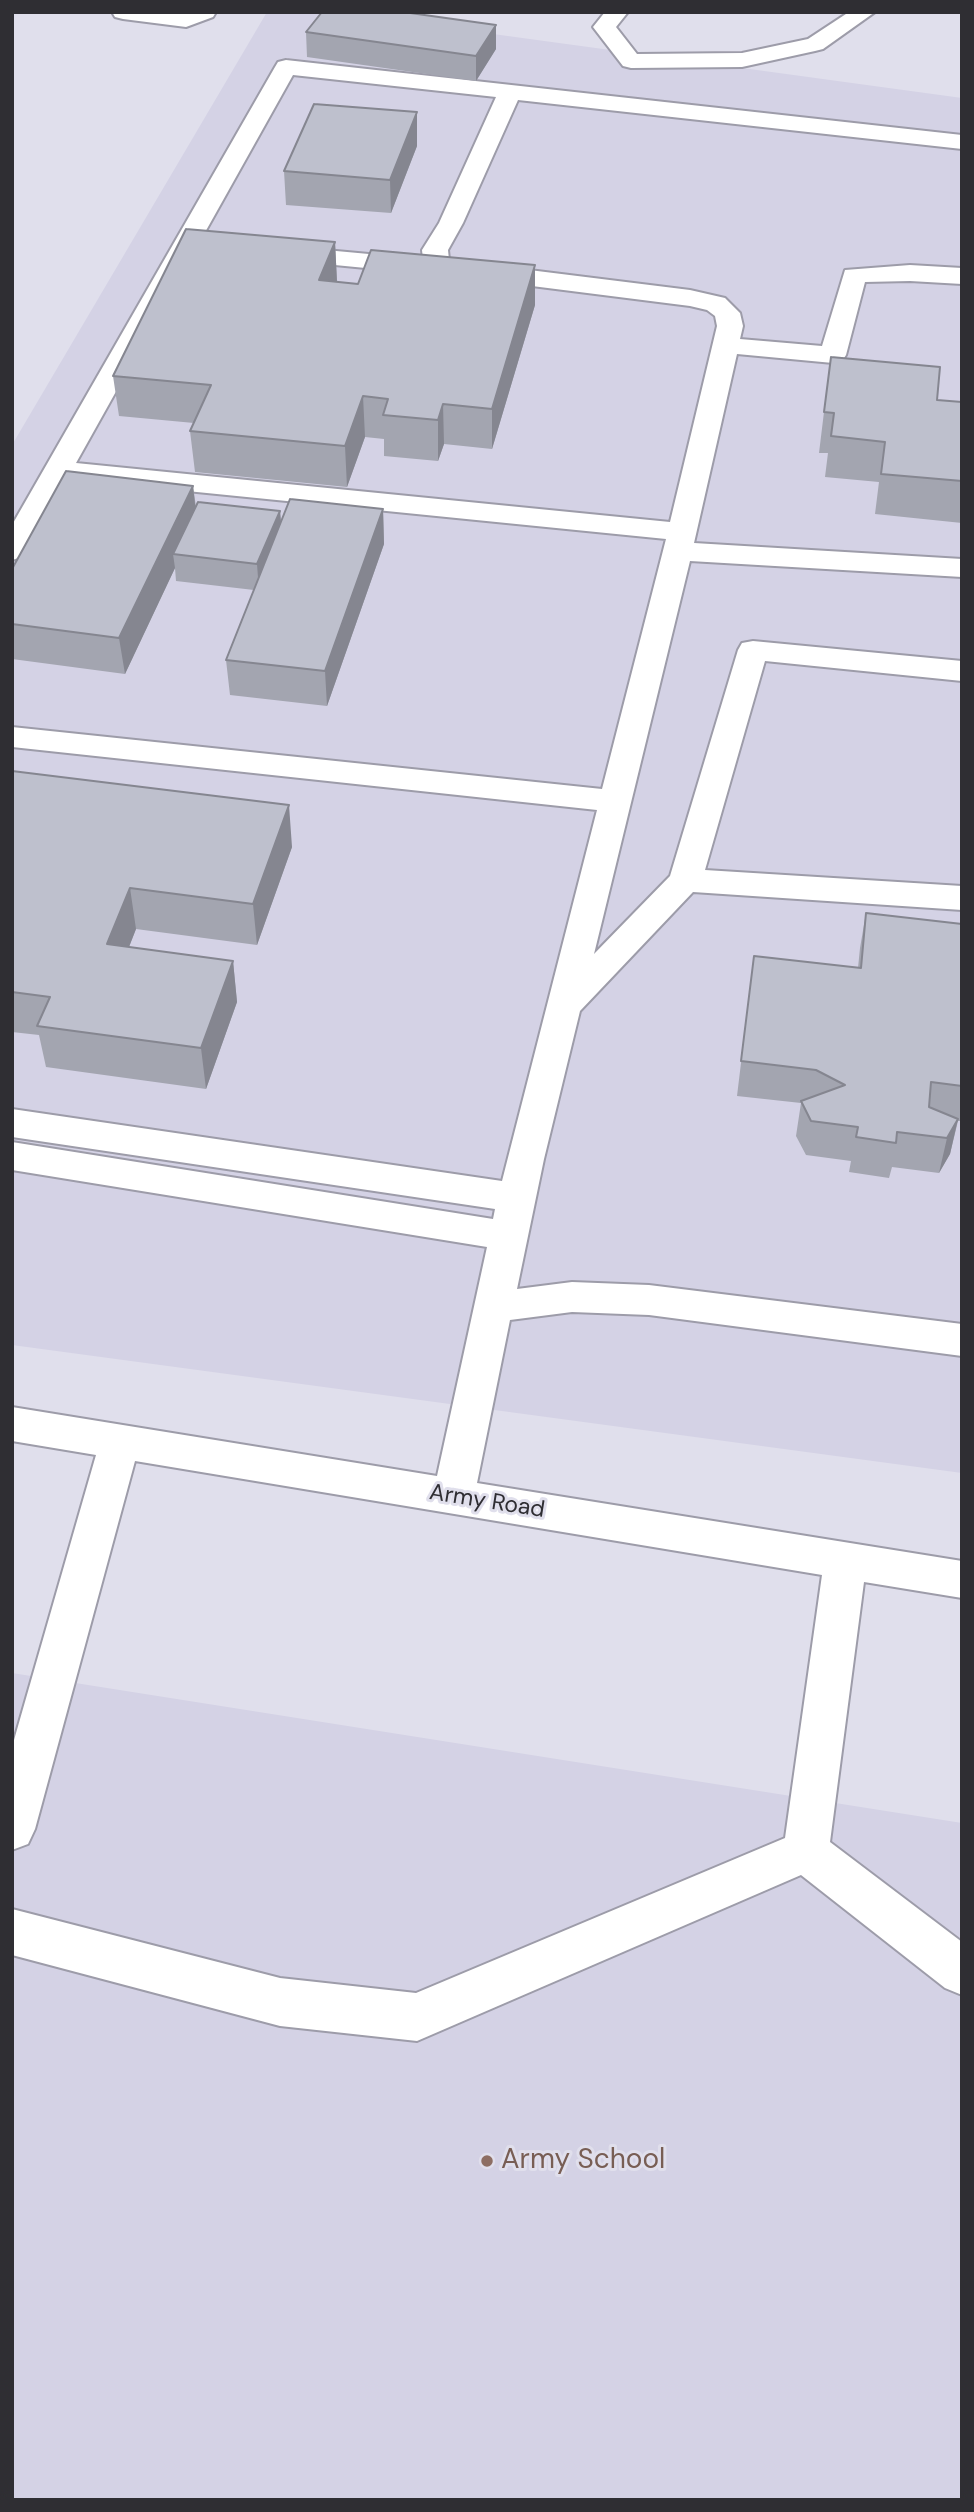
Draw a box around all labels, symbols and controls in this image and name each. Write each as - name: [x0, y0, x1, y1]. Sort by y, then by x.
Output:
- street label: Army Road: [427, 1479, 547, 1525]
- place label: Army School: [501, 2144, 665, 2178]
- marker: Army School: [479, 2153, 495, 2169]

